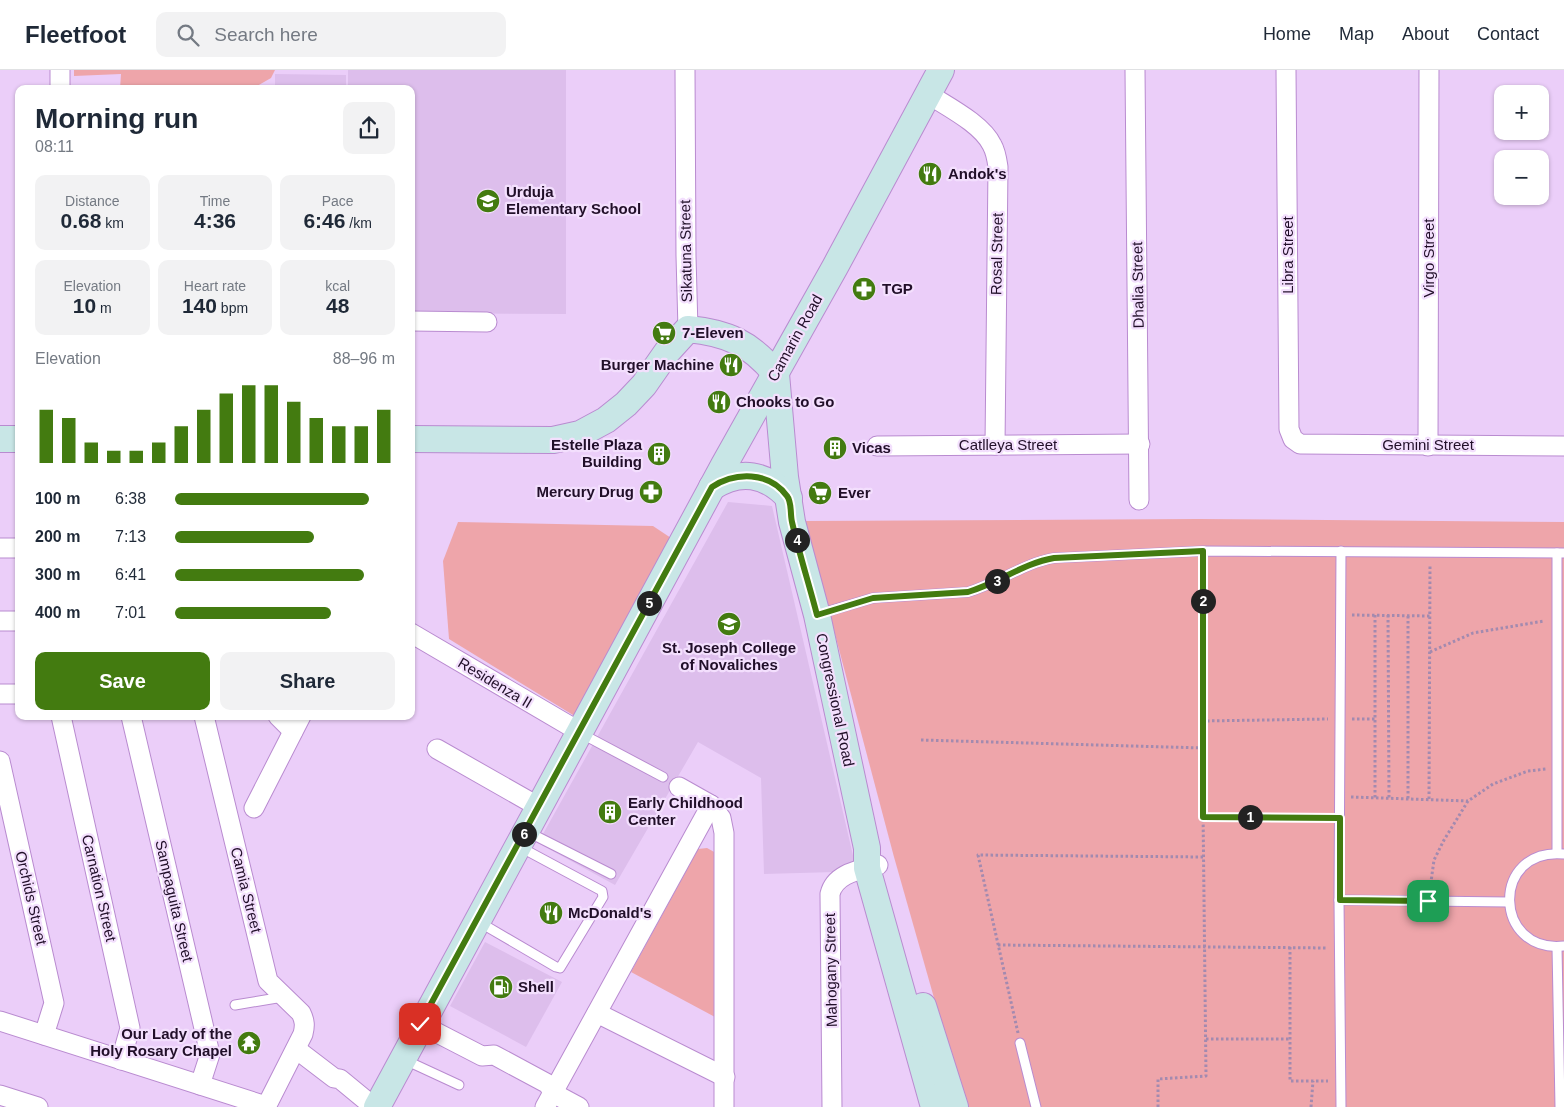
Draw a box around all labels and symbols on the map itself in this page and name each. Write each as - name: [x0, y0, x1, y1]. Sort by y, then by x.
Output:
- restaurant icon: Andok's: [917, 161, 943, 187]
- place label: Andok's: [948, 165, 1007, 182]
- place label: Urduja Elementary School: [506, 183, 641, 217]
- school or university icon: Urduja Elementary School: [475, 188, 501, 214]
- street label: Sikatuna Street: [676, 199, 695, 302]
- street label: Rosal Street: [987, 212, 1006, 295]
- street label: Libra Street: [1279, 215, 1296, 294]
- street label: Virgo Street: [1420, 218, 1437, 297]
- street label: Dhalia Street: [1128, 241, 1147, 329]
- pharmacy icon: TGP: [851, 276, 877, 302]
- place label: TGP: [882, 280, 913, 297]
- street label: Camarin Road: [764, 291, 825, 384]
- supermarket icon: 7-Eleven: [651, 320, 677, 346]
- place label: 7-Eleven: [682, 324, 744, 341]
- restaurant icon: Burger Machine: [718, 352, 744, 378]
- place label: Burger Machine: [601, 356, 714, 373]
- restaurant icon: Chooks to Go: [706, 389, 732, 415]
- place label: Chooks to Go: [736, 393, 834, 410]
- building icon: Vicas: [822, 435, 848, 461]
- place label: Estelle Plaza Building: [551, 436, 643, 470]
- street label: Catlleya Street: [959, 436, 1058, 453]
- street label: Gemini Street: [1382, 436, 1475, 453]
- place label: Vicas: [852, 439, 891, 456]
- building icon: Estelle Plaza Building: [646, 441, 672, 467]
- pharmacy icon: Mercury Drug: [638, 479, 664, 505]
- supermarket icon: Ever: [807, 480, 833, 506]
- place label: Mercury Drug: [536, 483, 634, 500]
- place label: Ever: [838, 484, 871, 501]
- pin: 4: [784, 528, 810, 552]
- pin: 3: [984, 568, 1010, 594]
- pin: 2: [1190, 588, 1216, 614]
- pin: 5: [636, 590, 662, 616]
- school or university icon: St. Joseph College of Novaliches: [716, 611, 742, 637]
- street label: Congressional Road: [813, 632, 858, 768]
- place label: St. Joseph College of Novaliches: [662, 639, 796, 673]
- street label: Residenza II: [455, 654, 535, 711]
- place label: Early Childhood Center: [628, 794, 743, 828]
- building icon: Early Childhood Center: [597, 799, 623, 825]
- pin: 1: [1238, 804, 1262, 830]
- pin: 6: [512, 822, 536, 846]
- street label: Carnation Street: [79, 833, 120, 944]
- street label: Sampaguita Street: [152, 838, 197, 964]
- street label: Camia Street: [228, 845, 266, 935]
- street label: Orchids Street: [12, 849, 51, 947]
- pin: [1407, 880, 1449, 922]
- restaurant icon: McDonald's: [538, 900, 564, 926]
- place label: McDonald's: [568, 904, 652, 921]
- street label: Mahogany Street: [821, 912, 840, 1027]
- fuel station icon: Shell: [488, 974, 514, 1000]
- place label: Shell: [518, 978, 554, 995]
- pin: [399, 1003, 441, 1045]
- place label: Our Lady of the Holy Rosary Chapel: [90, 1025, 232, 1059]
- temple icon: Our Lady of the Holy Rosary Chapel: [236, 1030, 262, 1056]

